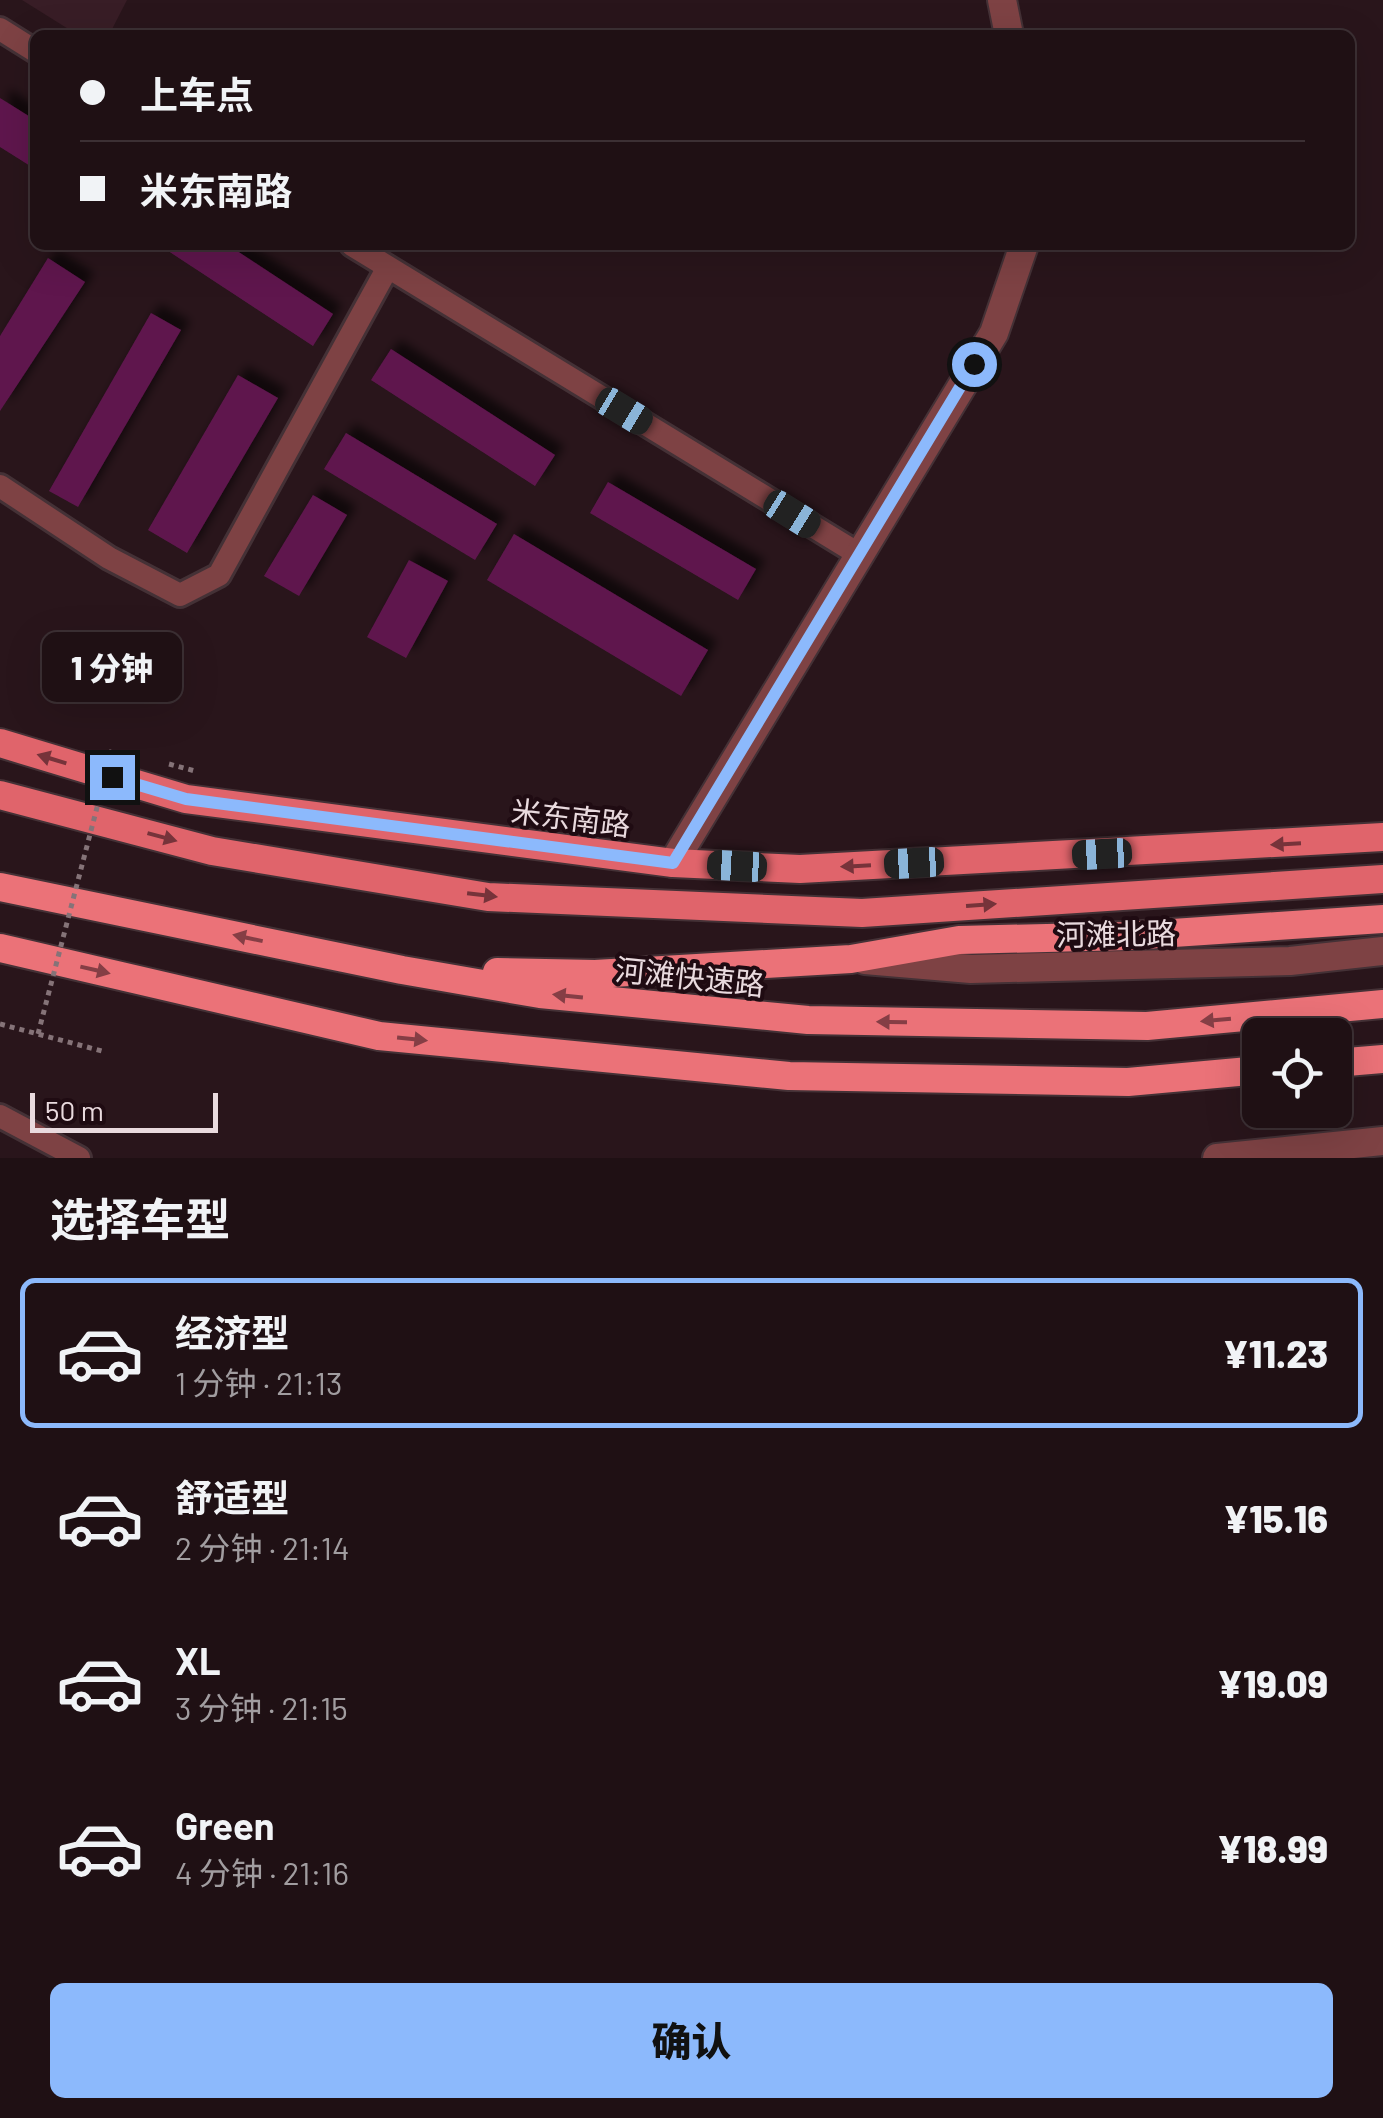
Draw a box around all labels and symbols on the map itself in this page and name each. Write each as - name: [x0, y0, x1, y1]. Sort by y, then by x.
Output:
- route start: [952, 342, 997, 387]
- car: [591, 383, 657, 439]
- car: [759, 485, 825, 543]
- callout: 1 分钟: [42, 632, 182, 702]
- one-way arrow: [36, 751, 67, 766]
- route end: [90, 755, 135, 800]
- street label: 米东南路: [509, 792, 633, 842]
- one-way arrow: [147, 830, 178, 846]
- one-way arrow: [1269, 836, 1301, 852]
- car: [1071, 837, 1133, 871]
- car: [883, 846, 945, 880]
- car: [706, 849, 768, 883]
- one-way arrow: [840, 858, 872, 874]
- one-way arrow: [466, 888, 498, 904]
- one-way arrow: [965, 897, 997, 913]
- street label: 河滩北路: [1056, 914, 1176, 952]
- one-way arrow: [232, 930, 263, 946]
- street label: 河滩快速路: [614, 950, 766, 1002]
- one-way arrow: [80, 963, 111, 978]
- one-way arrow: [551, 988, 583, 1004]
- one-way arrow: [1200, 1012, 1232, 1028]
- one-way arrow: [875, 1013, 907, 1029]
- one-way arrow: [397, 1031, 429, 1047]
- scale bar: [30, 1088, 218, 1132]

